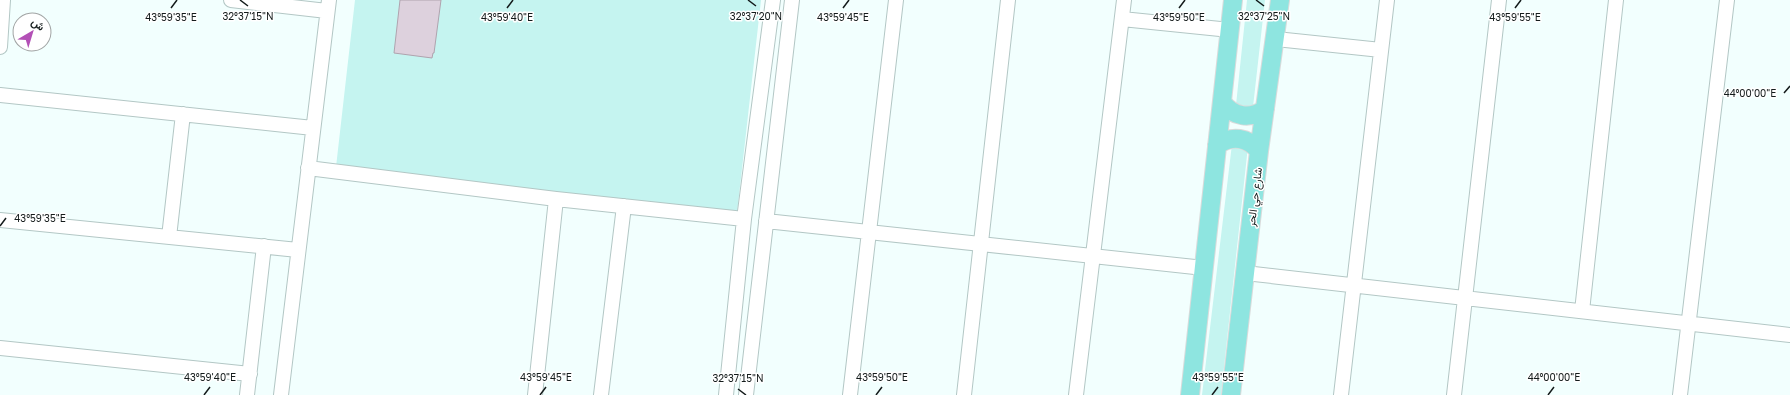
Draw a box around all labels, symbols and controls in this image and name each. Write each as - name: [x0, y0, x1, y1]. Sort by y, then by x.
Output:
- text: 32°37'15"N: [222, 10, 274, 22]
- text: 32°37'20"N: [730, 10, 782, 22]
- text: 32°37'25"N: [1238, 10, 1290, 22]
- text: 43°59'35"E: [145, 11, 197, 23]
- text: 43°59'40"E: [481, 11, 533, 23]
- text: 43°59'45"E: [817, 11, 869, 23]
- text: 43°59'50"E: [1153, 11, 1205, 23]
- text: 43°59'55"E: [1489, 11, 1541, 23]
- north arrow: [12, 12, 52, 52]
- text: ش: [29, 15, 48, 34]
- text: 44°00'00"E: [1724, 87, 1776, 99]
- street label: شارع حي الحر: [1244, 166, 1268, 229]
- text: 43°59'35"E: [14, 212, 66, 224]
- text: 43°59'40"E: [184, 371, 236, 383]
- text: 43°59'45"E: [520, 371, 572, 383]
- text: 43°59'50"E: [856, 371, 908, 383]
- text: 43°59'55"E: [1192, 371, 1244, 383]
- text: 44°00'00"E: [1528, 371, 1580, 383]
- text: 32°37'15"N: [712, 372, 764, 384]

